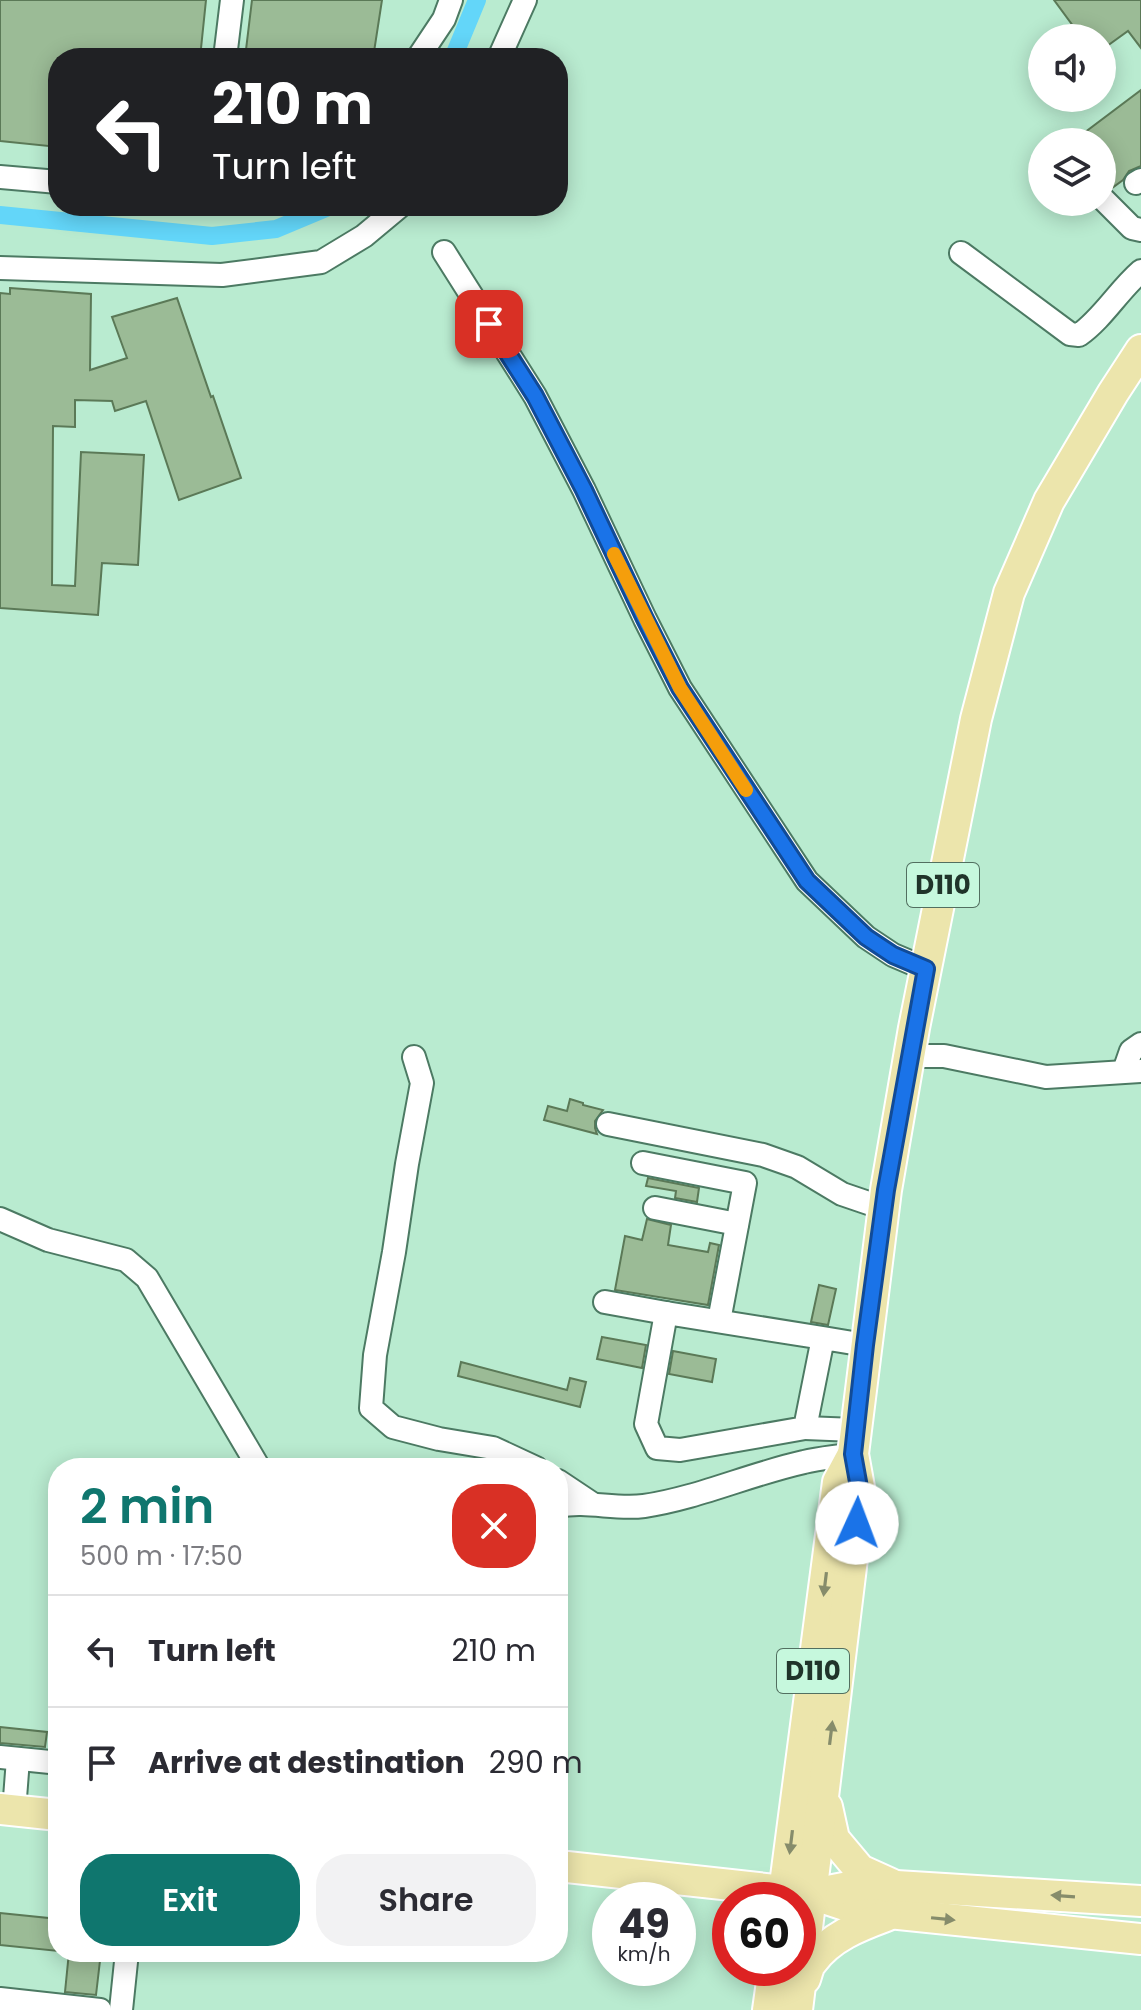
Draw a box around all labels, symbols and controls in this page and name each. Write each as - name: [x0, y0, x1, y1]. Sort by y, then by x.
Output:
- map controls: [1028, 24, 1116, 216]
- button: sound: [1028, 24, 1116, 112]
- text: 210 m: [212, 65, 373, 144]
- icon: left: [80, 80, 184, 184]
- button: layers: [1028, 128, 1116, 216]
- text: Turn left: [212, 141, 357, 192]
- pin: [455, 290, 523, 358]
- icon: arrive: [467, 302, 511, 346]
- road number: D110: [907, 863, 979, 907]
- text: 2 min: [80, 1473, 214, 1540]
- position arrow: [815, 1481, 899, 1565]
- button: close: [452, 1484, 536, 1568]
- text: 500 m · 17:50: [80, 1538, 243, 1574]
- one-way arrow: [818, 1572, 831, 1597]
- icon: left: [80, 1629, 124, 1673]
- text: Turn left: [148, 1629, 276, 1672]
- text: 210 m: [451, 1629, 536, 1672]
- road number: D110: [777, 1649, 849, 1693]
- one-way arrow: [825, 1720, 838, 1745]
- icon: arrive: [80, 1741, 124, 1785]
- text: Arrive at destination: [148, 1741, 465, 1784]
- text: 290 m: [489, 1741, 583, 1784]
- one-way arrow: [784, 1830, 797, 1855]
- button: Exit: [80, 1854, 300, 1946]
- button: Share: [316, 1854, 536, 1946]
- speed limit sign: 60: [712, 1882, 816, 1986]
- one-way arrow: [1050, 1889, 1075, 1902]
- text: 49: [618, 1896, 670, 1952]
- one-way arrow: [931, 1912, 956, 1925]
- text: km/h: [617, 1940, 671, 1968]

